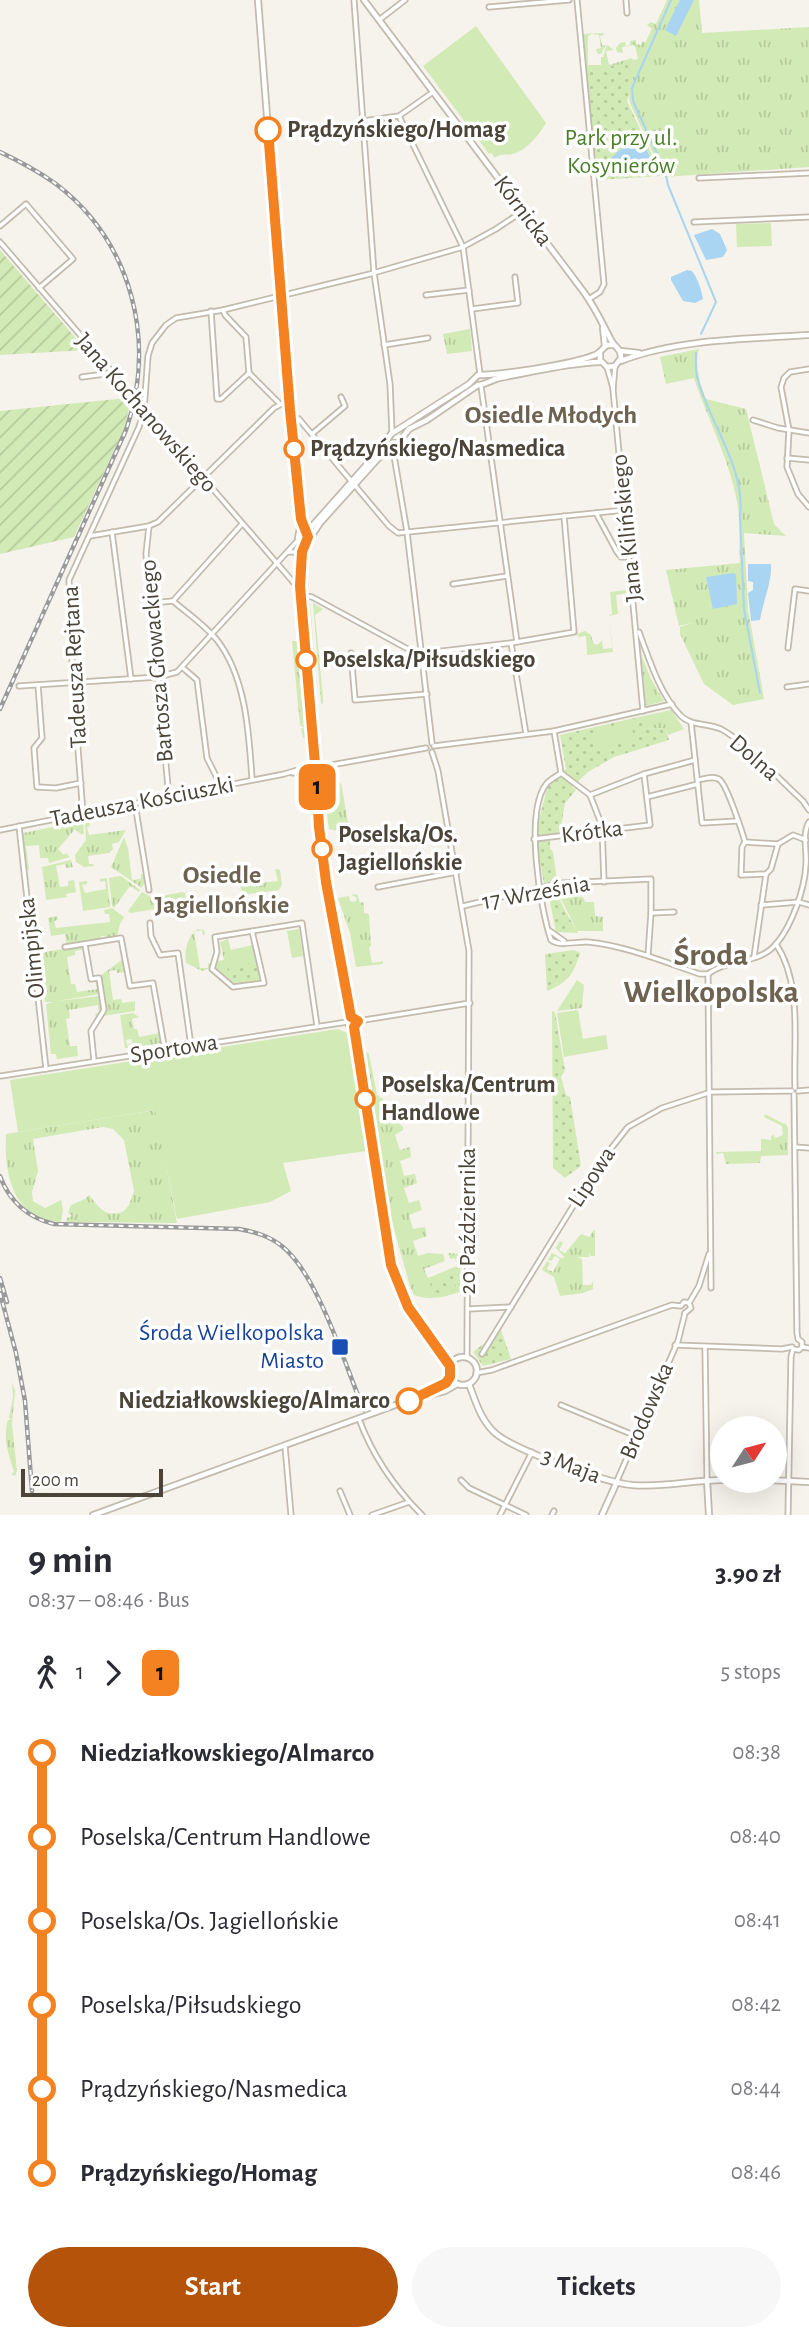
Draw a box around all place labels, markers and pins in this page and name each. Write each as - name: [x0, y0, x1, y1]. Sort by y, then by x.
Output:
- marker: Prądzyńskiego/Homag: [255, 117, 281, 143]
- place label: Prądzyńskiego/Homag: [287, 118, 507, 142]
- place label: Prądzyńskiego/Nasmedica: [310, 437, 565, 461]
- marker: Prądzyńskiego/Nasmedica: [284, 439, 304, 459]
- place label: Poselska/Piłsudskiego: [322, 648, 535, 672]
- marker: Poselska/Piłsudskiego: [296, 650, 316, 670]
- place label: Poselska/Os. Jagiellońskie: [338, 823, 462, 875]
- marker: Poselska/Os. Jagiellońskie: [312, 839, 332, 859]
- place label: Poselska/Centrum Handlowe: [381, 1073, 556, 1125]
- marker: Poselska/Centrum Handlowe: [355, 1089, 375, 1109]
- place label: Środa Wielkopolska Miasto: [139, 1319, 324, 1373]
- marker: Środa Wielkopolska Miasto: [330, 1337, 350, 1357]
- marker: Niedziałkowskiego/Almarco: [396, 1388, 422, 1414]
- place label: Niedziałkowskiego/Almarco: [118, 1389, 390, 1413]

